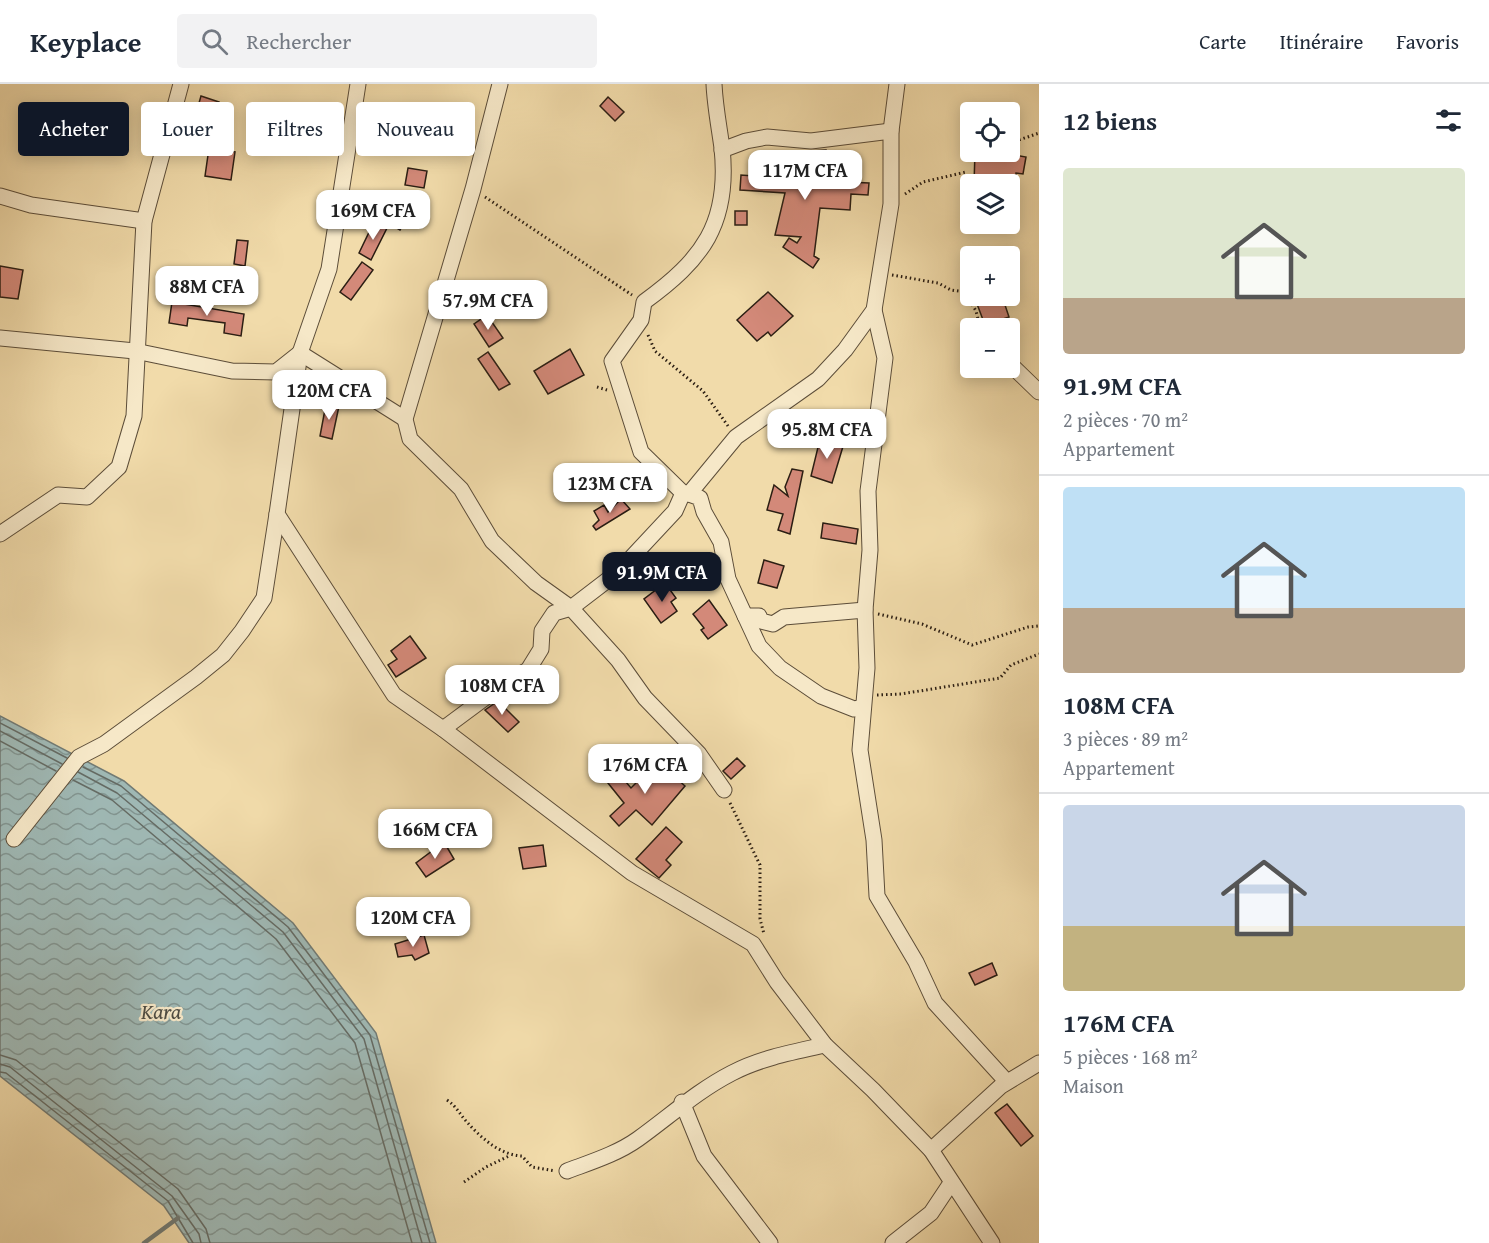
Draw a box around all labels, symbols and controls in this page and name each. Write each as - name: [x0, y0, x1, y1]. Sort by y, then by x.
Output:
- search box: [177, 14, 597, 68]
- text: Keyplace: [30, 21, 141, 62]
- icon: search: [198, 25, 231, 58]
- text: Rechercher: [246, 25, 351, 57]
- text: Carte: [1199, 26, 1246, 57]
- text: Itinéraire: [1279, 26, 1363, 57]
- text: Favoris: [1396, 26, 1459, 57]
- text: 12 biens: [1063, 101, 1157, 140]
- chip: Acheter: [18, 102, 129, 156]
- chip: Louer: [141, 102, 234, 156]
- chip: Filtres: [246, 102, 344, 156]
- chip: Nouveau: [356, 102, 475, 156]
- map controls: [960, 102, 1020, 378]
- button: locate: [960, 102, 1020, 162]
- icon: filters: [1432, 104, 1465, 137]
- pin: 117M CFA: [743, 150, 867, 201]
- text: 117M CFA: [762, 155, 848, 184]
- button: layers: [960, 174, 1020, 234]
- pin: 169M CFA: [311, 190, 435, 241]
- text: 169M CFA: [330, 195, 416, 224]
- icon: home: [1210, 207, 1318, 315]
- button: +: [960, 246, 1020, 306]
- pin: 88M CFA: [152, 266, 262, 317]
- text: 88M CFA: [169, 271, 245, 300]
- pin: 57.9M CFA: [419, 280, 557, 331]
- text: 57.9M CFA: [442, 285, 534, 314]
- button: −: [960, 318, 1020, 378]
- text: 91.9M CFA: [1063, 366, 1182, 405]
- pin: 120M CFA: [267, 370, 391, 421]
- text: 120M CFA: [286, 375, 372, 404]
- text: 2 pièces · 70 m²: [1063, 405, 1188, 434]
- pin: 95.8M CFA: [758, 409, 896, 460]
- text: 95.8M CFA: [781, 414, 873, 443]
- text: Appartement: [1063, 434, 1175, 463]
- pin: 123M CFA: [548, 463, 672, 514]
- text: 123M CFA: [567, 468, 653, 497]
- icon: home: [1210, 526, 1318, 634]
- pin: 91.9M CFA: [593, 552, 731, 603]
- text: 91.9M CFA: [616, 557, 708, 586]
- pin: 108M CFA: [440, 665, 564, 716]
- text: 108M CFA: [459, 670, 545, 699]
- text: 108M CFA: [1063, 685, 1174, 724]
- text: 3 pièces · 89 m²: [1063, 724, 1188, 753]
- pin: 176M CFA: [583, 744, 707, 795]
- text: 176M CFA: [602, 749, 688, 778]
- text: Appartement: [1063, 753, 1175, 782]
- pin: 166M CFA: [373, 809, 497, 860]
- text: 166M CFA: [392, 814, 478, 843]
- icon: home: [1210, 844, 1318, 952]
- pin: 120M CFA: [351, 897, 475, 948]
- text: 120M CFA: [370, 902, 456, 931]
- water label: Kara: [140, 995, 181, 1027]
- text: 176M CFA: [1063, 1003, 1174, 1042]
- text: 5 pièces · 168 m²: [1063, 1042, 1198, 1071]
- text: Maison: [1063, 1071, 1124, 1100]

